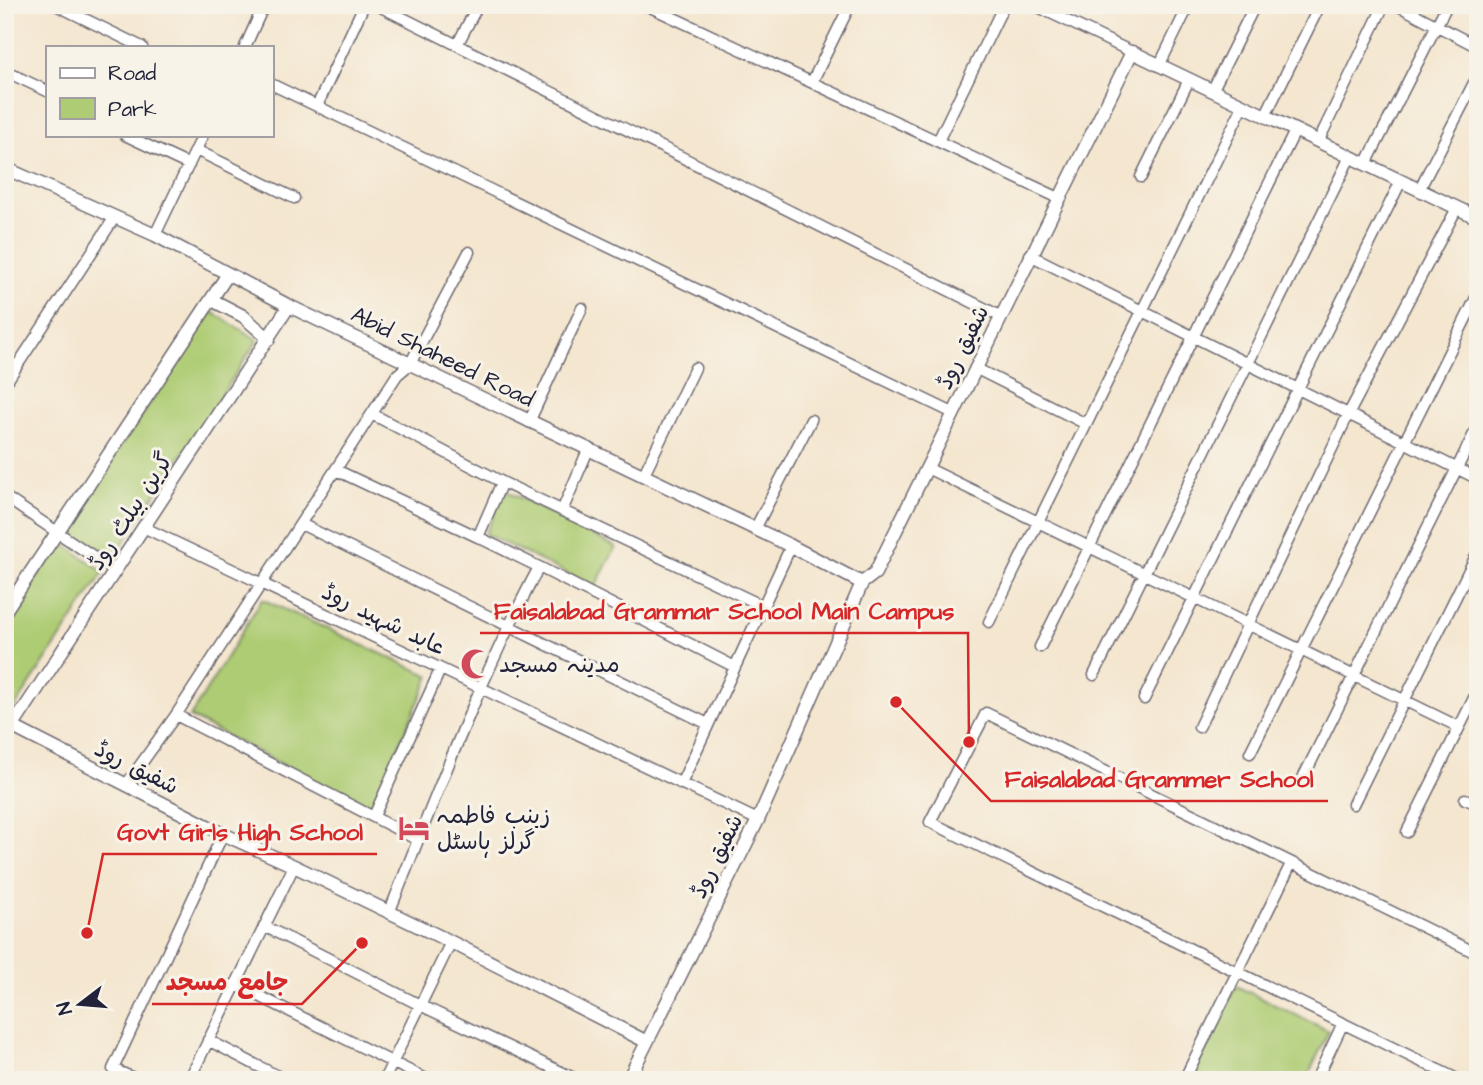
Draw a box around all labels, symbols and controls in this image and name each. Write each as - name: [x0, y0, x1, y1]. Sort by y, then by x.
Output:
- legend: [46, 46, 273, 136]
- text: Road: [108, 59, 156, 88]
- text: Park: [108, 95, 157, 124]
- street label: Abid Shaheed Road: [346, 299, 540, 415]
- street label: شفیق روڈ: [929, 300, 997, 395]
- street label: گرین بیلٹ روڈ: [81, 446, 181, 577]
- street label: عابد شہید روڈ: [316, 576, 451, 664]
- callout: Faisalabad Grammar School Main Campus: [480, 588, 968, 633]
- text: Faisalabad Grammar School Main Campus: [494, 595, 954, 629]
- mosque icon: مدینہ مسجد: [459, 647, 493, 681]
- place label: مدینہ مسجد: [499, 649, 620, 681]
- street label: شفیق روڈ: [89, 733, 184, 803]
- callout: Faisalabad Grammer School: [991, 756, 1328, 801]
- text: Faisalabad Grammer School: [1005, 763, 1314, 797]
- place label: زینب فاطمہ گرلز ہاسٹل: [437, 800, 550, 858]
- callout: Govt Girls High School: [103, 809, 377, 854]
- street label: شفیق روڈ: [683, 809, 751, 904]
- hotel icon: زینب فاطمہ گرلز ہاسٹل: [397, 811, 431, 845]
- text: Govt Girls High School: [117, 816, 363, 851]
- callout: جامع مسجد: [152, 959, 302, 1004]
- text: جامع مسجد: [166, 966, 288, 1000]
- north arrow: [46, 970, 116, 1040]
- text: N: [50, 999, 80, 1018]

